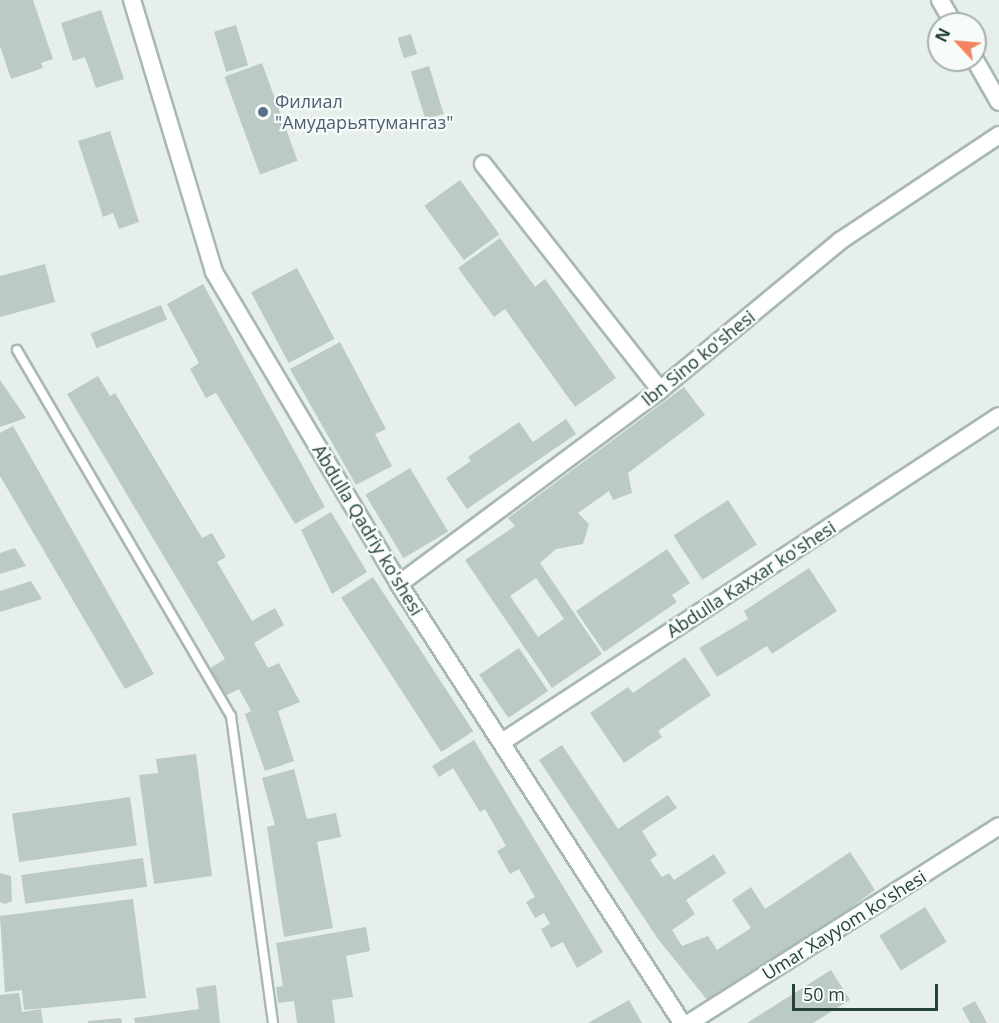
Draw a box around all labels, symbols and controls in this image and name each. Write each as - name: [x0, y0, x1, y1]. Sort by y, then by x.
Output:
- north arrow: [927, 12, 987, 72]
- text: N: [930, 24, 955, 46]
- place label: Филиал "Амударьятумангаз": [275, 91, 453, 134]
- marker: Филиал "Амударьятумангаз": [256, 105, 270, 119]
- street label: Ibn Sino ko'shesi: [637, 306, 759, 410]
- street label: Abdulla Qadriy ko'shesi: [308, 440, 428, 620]
- street label: Abdulla Kaxxar ko'shesi: [662, 516, 840, 642]
- street label: Umar Xayyom ko'shesi: [758, 866, 930, 984]
- scale bar: [795, 972, 940, 1010]
- text: 50 m: [803, 982, 845, 1006]

